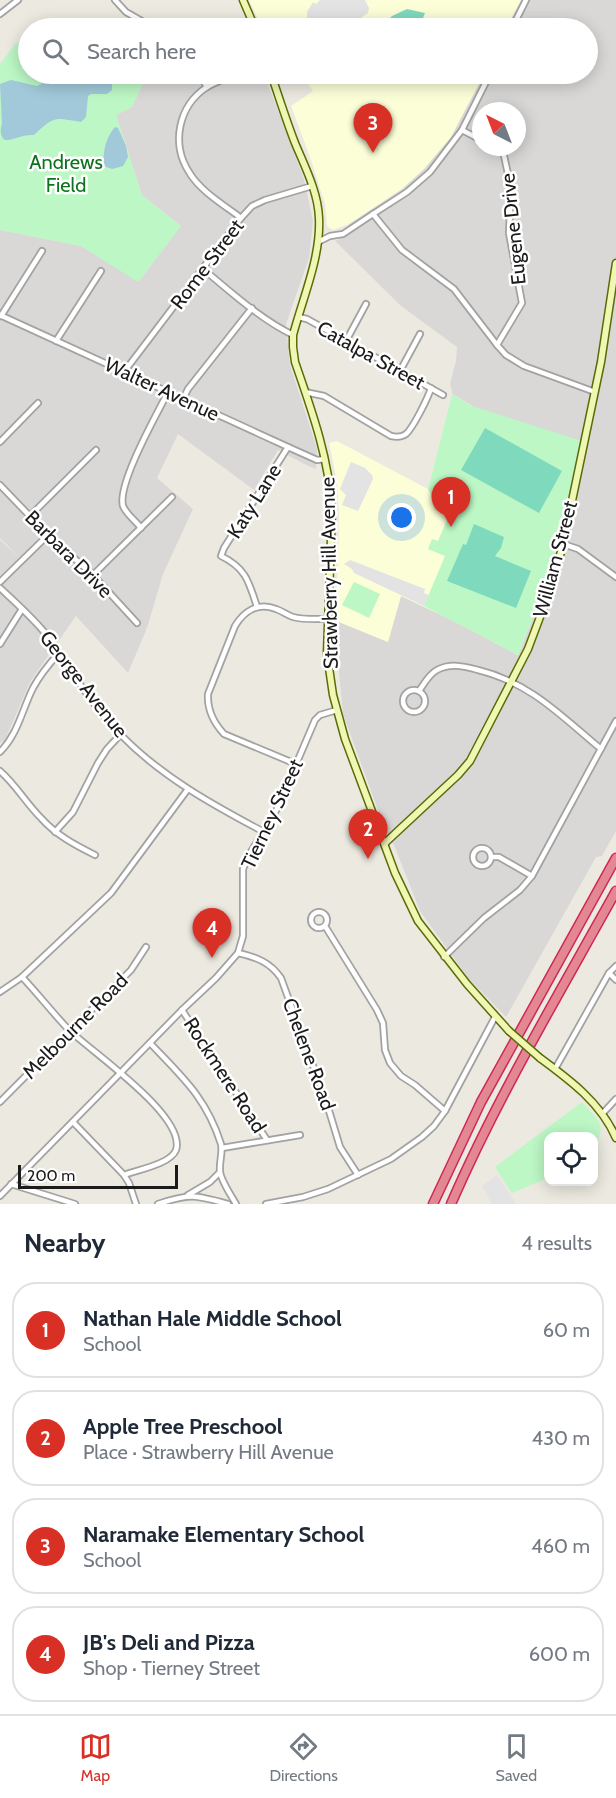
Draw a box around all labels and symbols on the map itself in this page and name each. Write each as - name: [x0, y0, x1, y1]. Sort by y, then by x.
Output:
- north arrow: [472, 102, 526, 156]
- pin: 3: [354, 104, 392, 153]
- park label: Andrews Field: [29, 150, 103, 197]
- street label: Eugene Drive: [495, 172, 531, 286]
- street label: Rome Street: [165, 214, 249, 314]
- street label: Catalpa Street: [313, 316, 429, 395]
- street label: Walter Avenue: [101, 352, 223, 426]
- street label: Katy Lane: [222, 459, 286, 543]
- street label: Strawberry Hill Avenue: [315, 477, 343, 669]
- pin: 1: [432, 478, 470, 527]
- street label: William Street: [528, 498, 582, 620]
- your location: [387, 503, 416, 532]
- street label: Barbara Drive: [20, 505, 118, 603]
- street label: George Avenue: [35, 626, 133, 742]
- street label: Tierney Street: [236, 755, 308, 873]
- pin: 2: [348, 810, 388, 859]
- pin: 4: [192, 908, 232, 958]
- street label: Melbourne Road: [17, 968, 133, 1084]
- street label: Chelene Road: [278, 995, 340, 1113]
- street label: Rockmere Road: [179, 1013, 271, 1137]
- scale bar: [18, 1162, 178, 1190]

